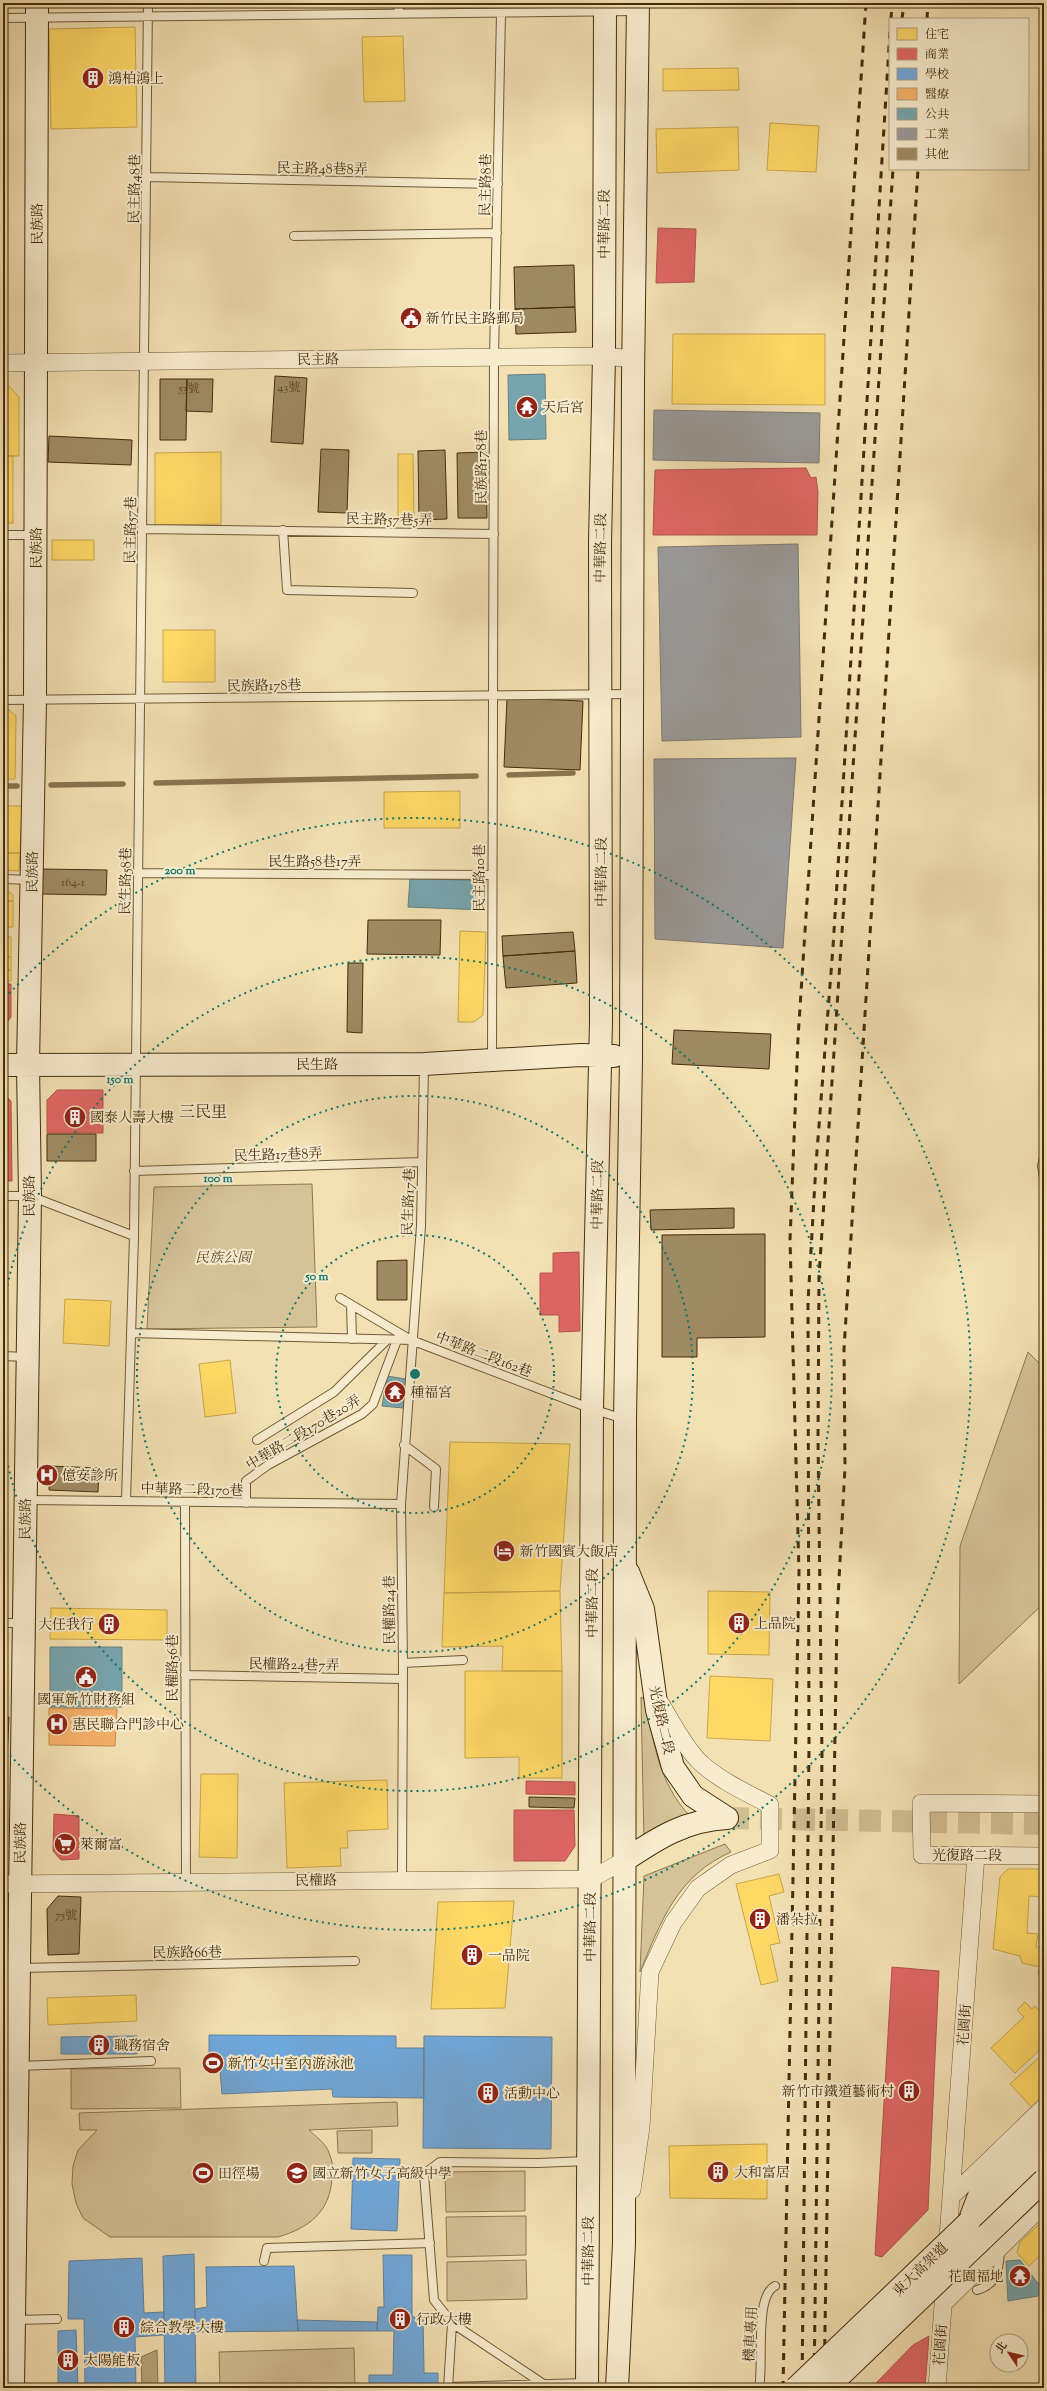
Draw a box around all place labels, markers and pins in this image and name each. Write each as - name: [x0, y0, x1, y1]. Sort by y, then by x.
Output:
- building icon: 鴻柏鴻上: [80, 65, 106, 91]
- place label: 鴻柏鴻上: [108, 70, 164, 90]
- public building icon: 新竹民主路郵局: [398, 305, 424, 331]
- place label: 新竹民主路郵局: [426, 310, 524, 330]
- temple icon: 天后宮: [514, 394, 540, 420]
- place label: 天后宮: [542, 399, 584, 419]
- building icon: 國泰人壽大樓: [62, 1104, 88, 1130]
- place label: 國泰人壽大樓: [90, 1109, 174, 1129]
- centre of rings: [408, 1367, 422, 1381]
- temple icon: 種福宮: [382, 1379, 408, 1405]
- place label: 種福宮: [410, 1384, 452, 1404]
- hospital icon: 億安診所: [34, 1462, 60, 1488]
- place label: 億安診所: [62, 1467, 118, 1487]
- hotel icon: 新竹國賓大飯店: [491, 1538, 517, 1564]
- place label: 新竹國賓大飯店: [520, 1543, 618, 1563]
- building icon: 上品院: [726, 1610, 752, 1636]
- building icon: 大任我行: [96, 1611, 122, 1637]
- place label: 上品院: [754, 1615, 796, 1635]
- place label: 大任我行: [38, 1616, 94, 1636]
- public building icon: 國軍新竹財務組: [73, 1664, 99, 1690]
- place label: 國軍新竹財務組: [37, 1691, 135, 1711]
- hospital icon: 惠民聯合門診中心: [44, 1711, 70, 1737]
- place label: 惠民聯合門診中心: [72, 1716, 184, 1736]
- supermarket icon: 萊爾富: [52, 1831, 78, 1857]
- place label: 萊爾富: [80, 1836, 122, 1856]
- building icon: 潘朵拉: [747, 1906, 773, 1932]
- place label: 潘朵拉: [776, 1911, 818, 1931]
- building icon: 一品院: [459, 1942, 485, 1968]
- place label: 一品院: [488, 1947, 530, 1967]
- building icon: 職務宿舍: [86, 2032, 112, 2058]
- place label: 職務宿舍: [114, 2037, 170, 2057]
- sports icon: 新竹女中室內游泳池: [200, 2050, 226, 2076]
- place label: 新竹女中室內游泳池: [228, 2055, 354, 2075]
- building icon: 新竹市鐵道藝術村: [896, 2078, 922, 2104]
- building icon: 活動中心: [475, 2080, 501, 2106]
- place label: 新竹市鐵道藝術村: [782, 2083, 894, 2103]
- place label: 活動中心: [504, 2085, 560, 2105]
- building icon: 大和富居: [705, 2159, 731, 2185]
- sports icon: 田徑場: [190, 2160, 216, 2186]
- school or university icon: 國立新竹女子高級中學: [284, 2160, 310, 2186]
- place label: 大和富居: [734, 2164, 790, 2184]
- place label: 田徑場: [218, 2165, 260, 2185]
- place label: 國立新竹女子高級中學: [312, 2165, 452, 2185]
- temple icon: 花園福地: [1007, 2263, 1033, 2289]
- place label: 花園福地: [948, 2268, 1004, 2288]
- building icon: 行政大樓: [387, 2306, 413, 2332]
- place label: 行政大樓: [416, 2311, 472, 2331]
- building icon: 綜合教學大樓: [111, 2314, 137, 2340]
- place label: 綜合教學大樓: [140, 2319, 224, 2339]
- building icon: 太陽能板: [55, 2347, 81, 2373]
- place label: 太陽能板: [84, 2352, 140, 2372]

